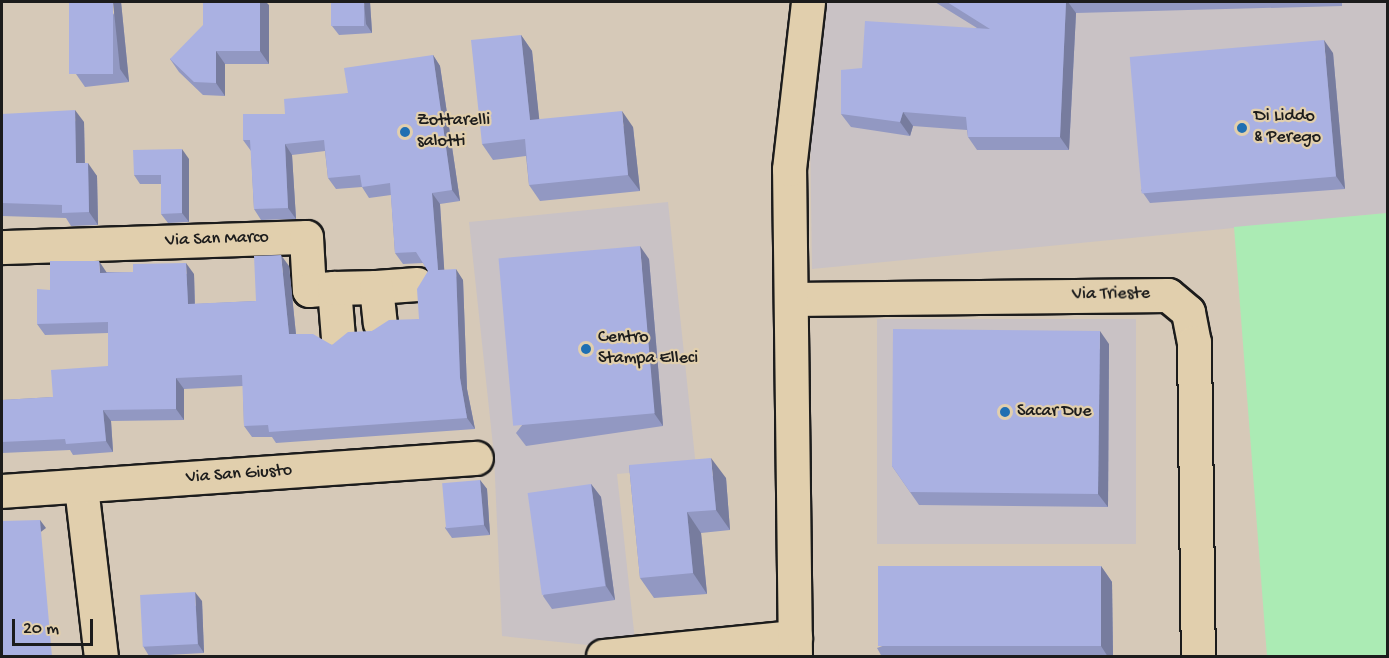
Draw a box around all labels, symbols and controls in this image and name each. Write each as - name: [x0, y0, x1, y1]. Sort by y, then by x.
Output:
- place label: Di Liddo & Perego: [1254, 107, 1321, 150]
- place label: Zottarelli salotti: [417, 111, 490, 154]
- marker: Di Liddo & Perego: [1235, 121, 1249, 135]
- marker: Zottarelli salotti: [398, 125, 412, 139]
- street label: Via San Marco: [165, 227, 269, 253]
- street label: Via Trieste: [1072, 284, 1150, 306]
- place label: Centro Stampa Elleci: [598, 328, 698, 370]
- marker: Centro Stampa Elleci: [579, 342, 593, 356]
- place label: Sacar Due: [1017, 401, 1092, 423]
- marker: Sacar Due: [998, 405, 1012, 419]
- street label: Via San Giusto: [185, 461, 293, 489]
- scale bar: [15, 607, 96, 645]
- text: 20 m: [23, 619, 59, 640]

